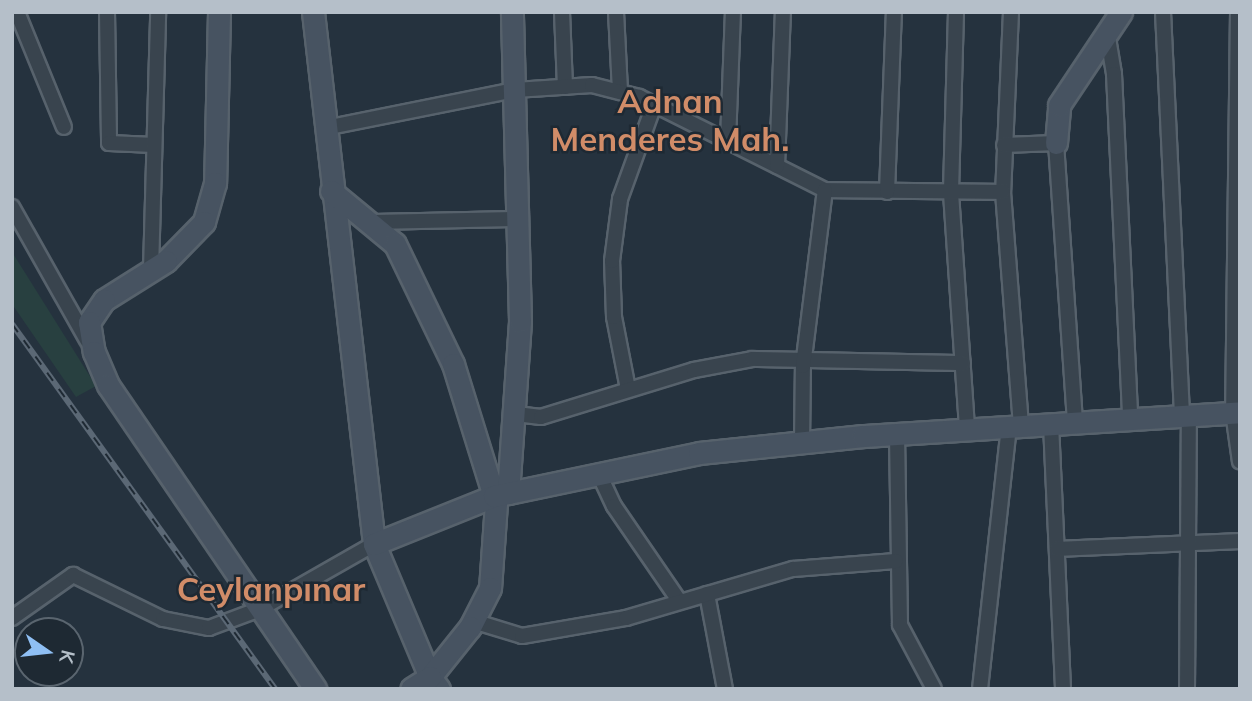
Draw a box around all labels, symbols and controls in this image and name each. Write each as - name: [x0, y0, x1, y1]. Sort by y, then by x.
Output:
- district label: Adnan Menderes Mah.: [551, 81, 789, 159]
- district label: Ceylanpınar: [177, 569, 365, 609]
- north arrow: [14, 617, 84, 687]
- text: K: [54, 648, 81, 666]

